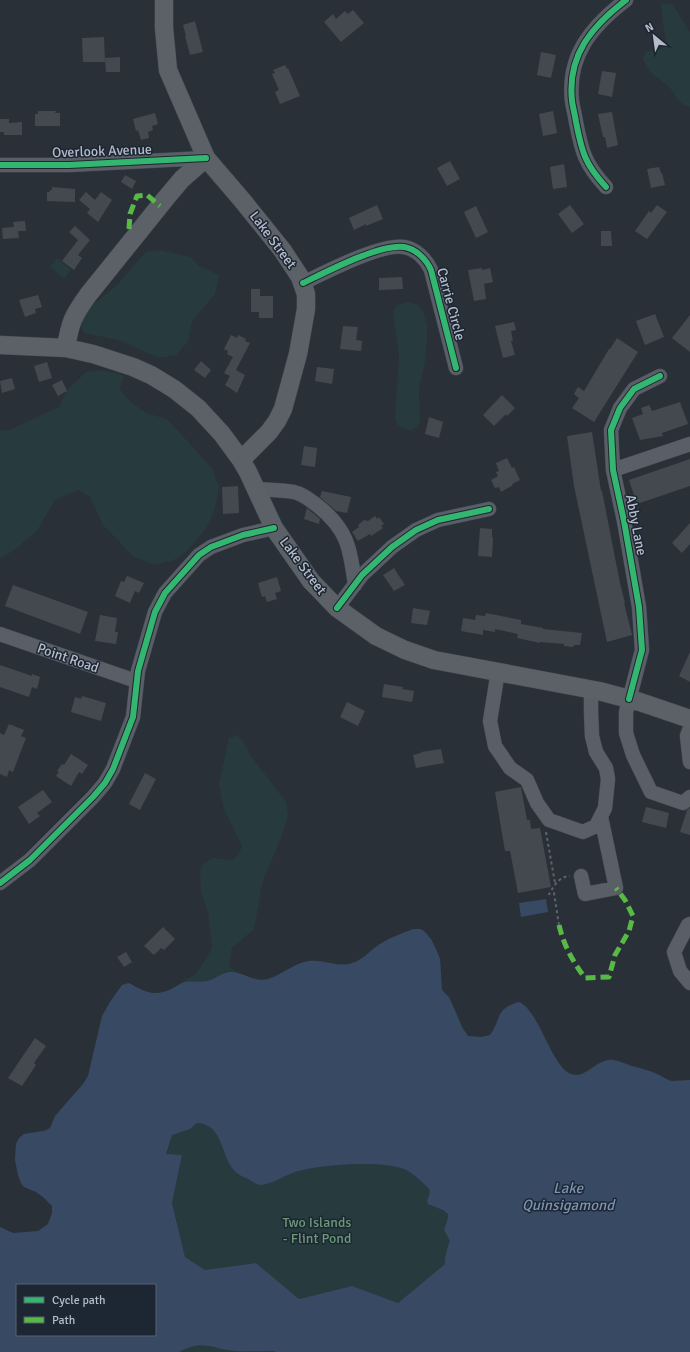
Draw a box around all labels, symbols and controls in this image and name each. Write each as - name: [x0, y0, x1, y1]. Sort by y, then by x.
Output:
- north arrow: [634, 16, 674, 56]
- text: N: [643, 20, 656, 35]
- street label: Overlook Avenue: [52, 141, 152, 161]
- street label: Lake Street: [246, 208, 300, 272]
- street label: Carrie Circle: [433, 266, 469, 342]
- street label: Abby Lane: [622, 493, 650, 557]
- street label: Lake Street: [276, 534, 330, 598]
- street label: Point Road: [35, 640, 101, 676]
- water label: Lake Quinsigamond: [522, 1179, 616, 1214]
- park label: Two Islands - Flint Pond: [283, 1214, 351, 1247]
- legend: [16, 1284, 156, 1336]
- text: Cycle path: [52, 1293, 105, 1308]
- text: Path: [52, 1313, 75, 1328]

